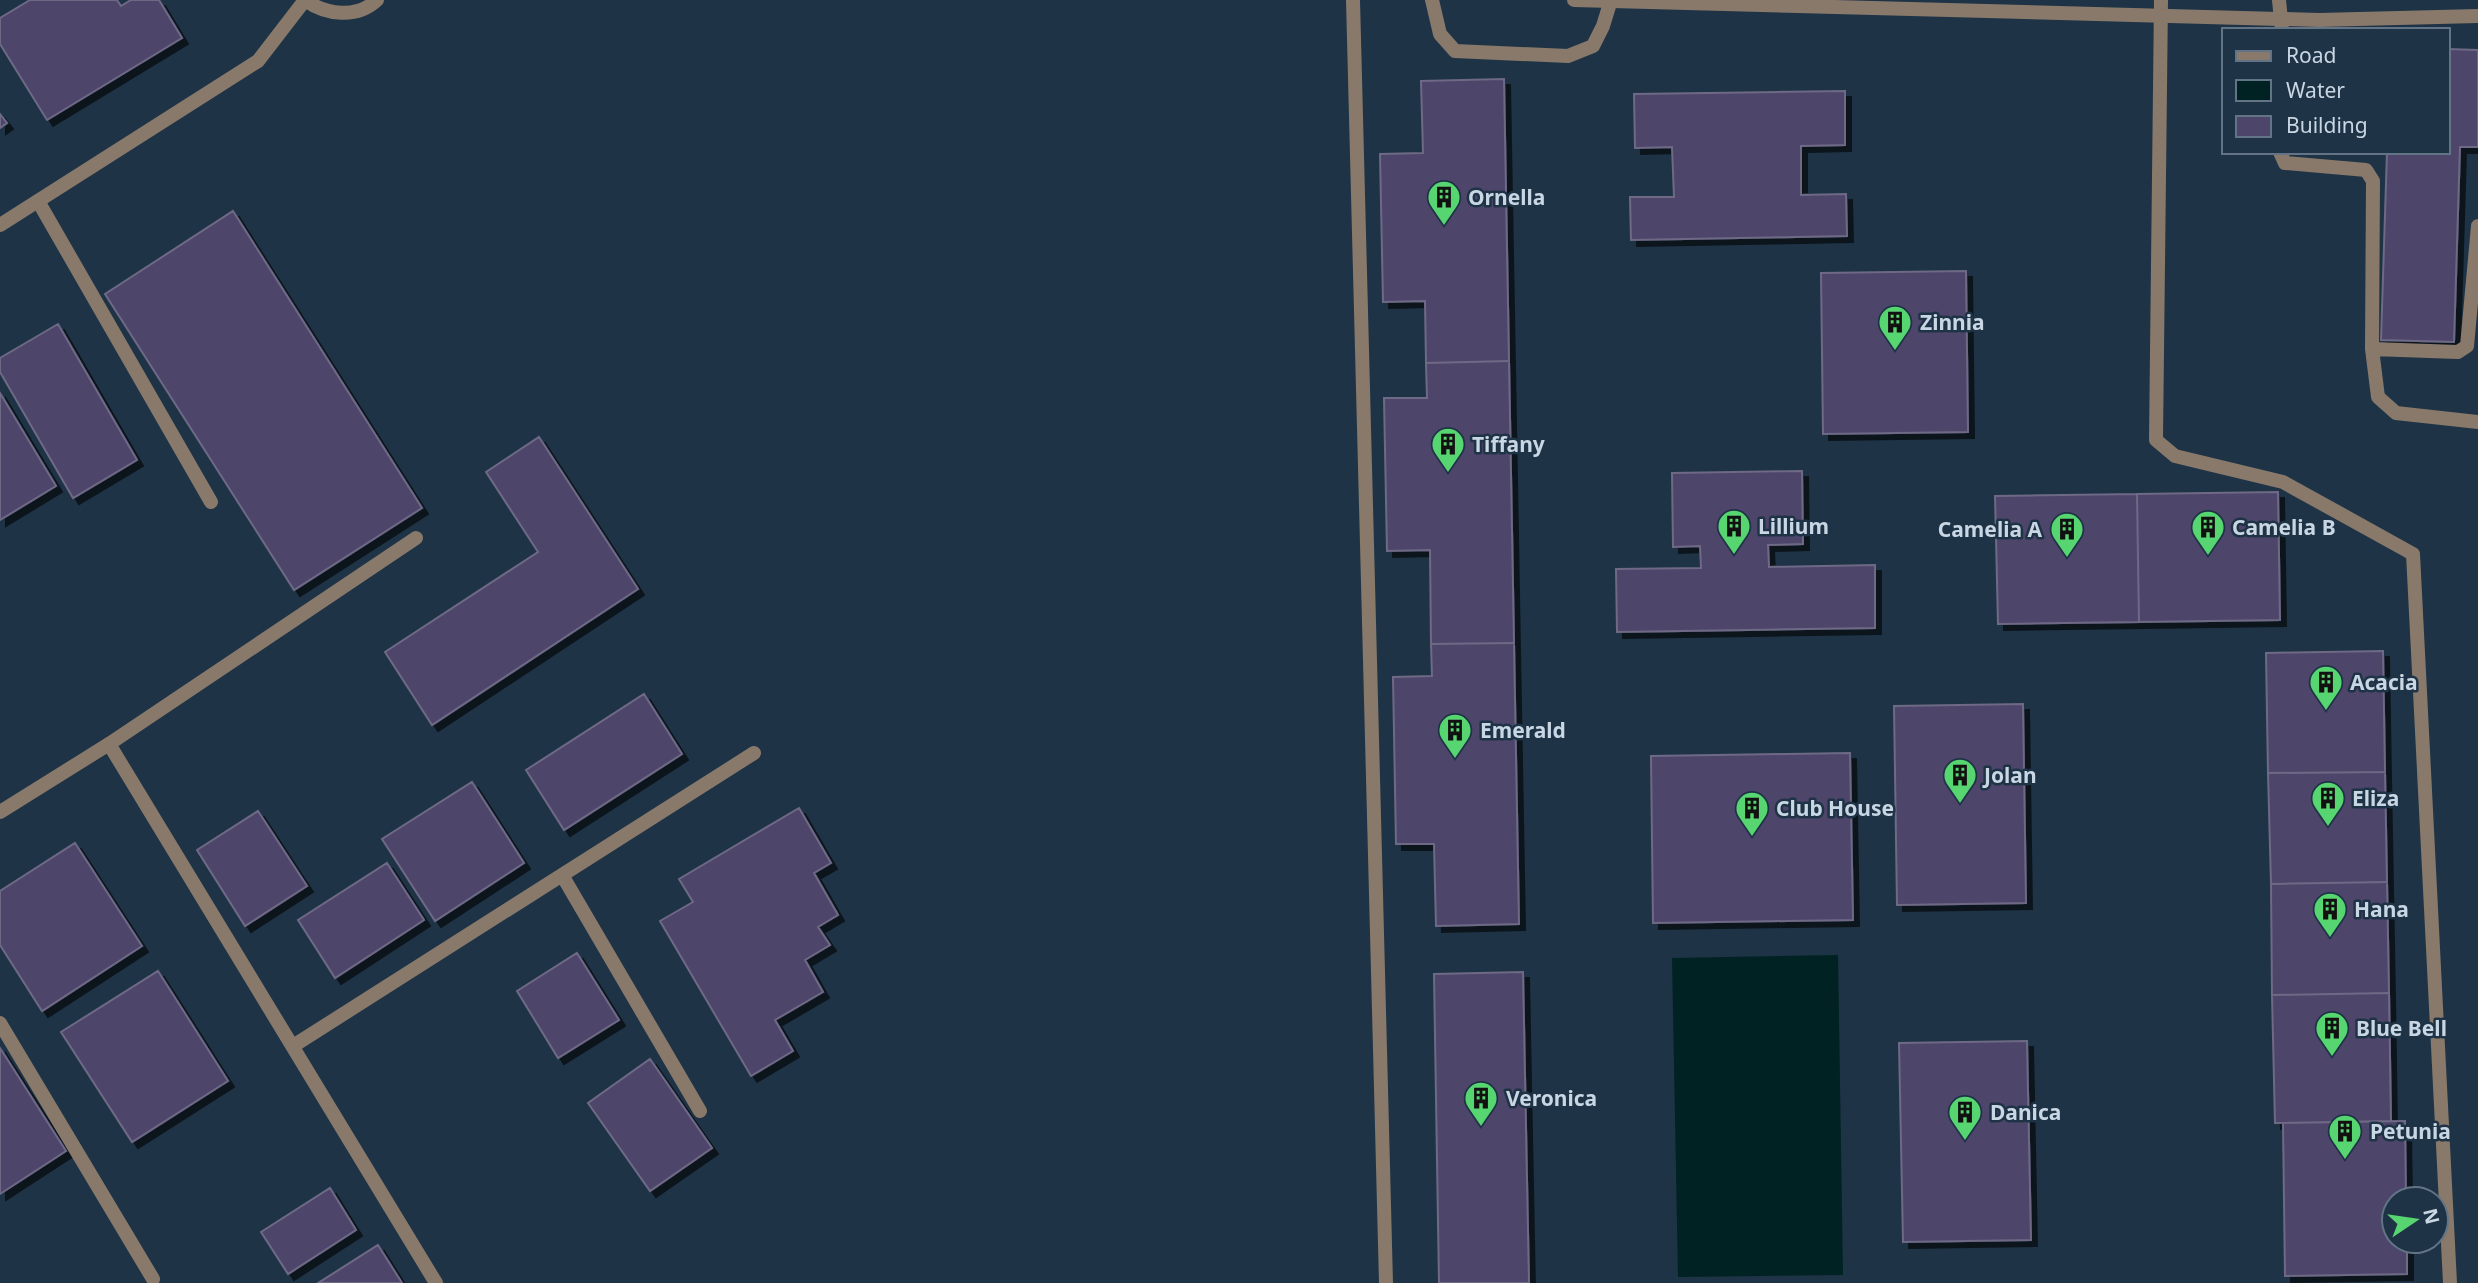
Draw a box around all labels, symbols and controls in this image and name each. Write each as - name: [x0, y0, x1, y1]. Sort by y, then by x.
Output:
- legend: [2222, 28, 2450, 154]
- text: Road: [2286, 41, 2336, 69]
- text: Water: [2286, 76, 2345, 104]
- text: Building: [2286, 111, 2368, 139]
- building icon: Ornella: [1425, 178, 1463, 227]
- place label: Ornella: [1468, 183, 1545, 211]
- building icon: Zinnia: [1876, 303, 1914, 352]
- place label: Zinnia: [1920, 308, 1985, 336]
- building icon: Tiffany: [1429, 425, 1467, 474]
- place label: Tiffany: [1472, 430, 1545, 458]
- building icon: Lillium: [1715, 507, 1753, 556]
- building icon: Camelia B: [2189, 508, 2227, 557]
- building icon: Camelia A: [2048, 510, 2086, 559]
- place label: Lillium: [1758, 512, 1829, 540]
- place label: Camelia B: [2232, 513, 2336, 541]
- place label: Camelia A: [1938, 515, 2042, 543]
- building icon: Acacia: [2307, 663, 2345, 712]
- place label: Acacia: [2350, 668, 2418, 696]
- building icon: Emerald: [1436, 711, 1474, 760]
- place label: Emerald: [1480, 716, 1566, 744]
- building icon: Jolan: [1941, 756, 1979, 805]
- place label: Jolan: [1982, 761, 2037, 789]
- building icon: Eliza: [2309, 779, 2347, 828]
- place label: Eliza: [2352, 784, 2399, 812]
- building icon: Club House: [1733, 789, 1771, 838]
- place label: Club House: [1776, 794, 1894, 822]
- building icon: Hana: [2311, 890, 2349, 939]
- place label: Hana: [2354, 895, 2409, 923]
- building icon: Blue Bell: [2313, 1009, 2351, 1058]
- place label: Blue Bell: [2356, 1014, 2447, 1042]
- building icon: Veronica: [1462, 1079, 1500, 1128]
- place label: Veronica: [1506, 1084, 1597, 1112]
- building icon: Danica: [1946, 1093, 1984, 1142]
- place label: Danica: [1990, 1098, 2061, 1126]
- building icon: Petunia: [2326, 1112, 2364, 1161]
- place label: Petunia: [2370, 1117, 2451, 1145]
- north arrow: [2380, 1185, 2450, 1255]
- text: N: [2417, 1206, 2446, 1227]

